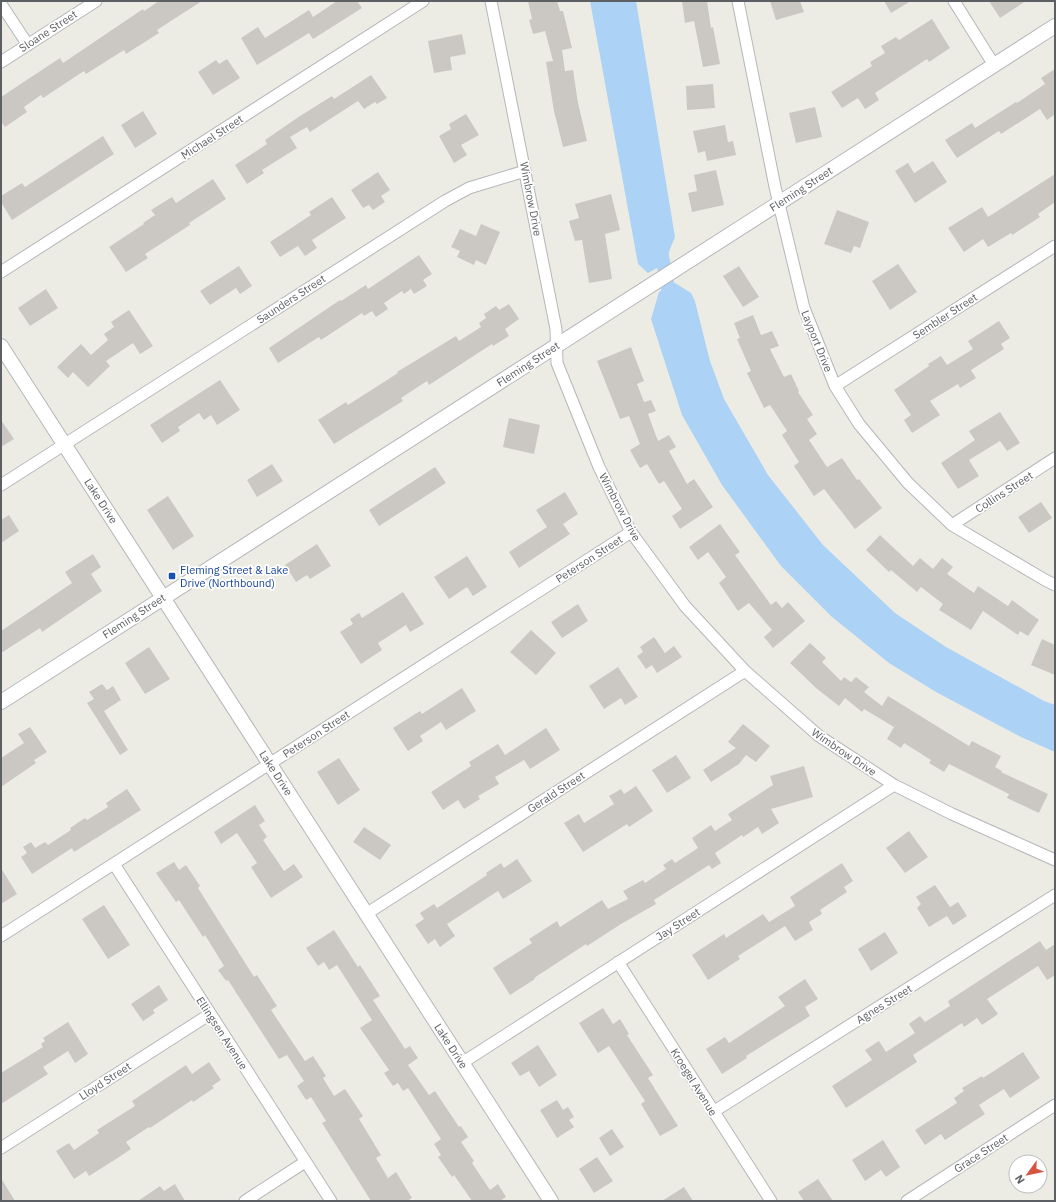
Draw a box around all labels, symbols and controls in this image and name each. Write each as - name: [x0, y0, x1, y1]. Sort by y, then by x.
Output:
- street label: Sloane Street: [16, 7, 80, 55]
- street label: Michael Street: [178, 112, 246, 162]
- street label: Wimbrow Drive: [517, 161, 545, 237]
- street label: Fleming Street: [767, 163, 835, 215]
- street label: Saunders Street: [254, 271, 328, 326]
- street label: Sembler Street: [910, 290, 980, 342]
- street label: Layport Drive: [798, 308, 836, 374]
- street label: Fleming Street: [494, 338, 562, 390]
- street label: Collins Street: [972, 468, 1036, 516]
- street label: Wimbrow Drive: [596, 471, 644, 543]
- street label: Lake Drive: [81, 476, 121, 526]
- street label: Peterson Street: [553, 532, 625, 586]
- place label: Fleming Street & Lake Drive (Northbound): [180, 563, 288, 590]
- marker: Fleming Street & Lake Drive (Northbound): [167, 571, 177, 581]
- street label: Fleming Street: [100, 590, 168, 642]
- street label: Peterson Street: [280, 707, 352, 761]
- street label: Wimbrow Drive: [809, 725, 879, 779]
- street label: Lake Drive: [256, 748, 296, 798]
- street label: Gerald Street: [525, 768, 587, 816]
- street label: Jay Street: [653, 905, 703, 943]
- street label: Agnes Street: [853, 981, 915, 1027]
- street label: Ellingsen Avenue: [193, 994, 251, 1072]
- street label: Lake Drive: [431, 1021, 471, 1071]
- street label: Kroegel Avenue: [668, 1046, 720, 1118]
- street label: Lloyd Street: [76, 1059, 134, 1103]
- street label: Grace Street: [951, 1130, 1011, 1176]
- north arrow: [1008, 1154, 1048, 1194]
- text: N: [1012, 1172, 1028, 1187]

